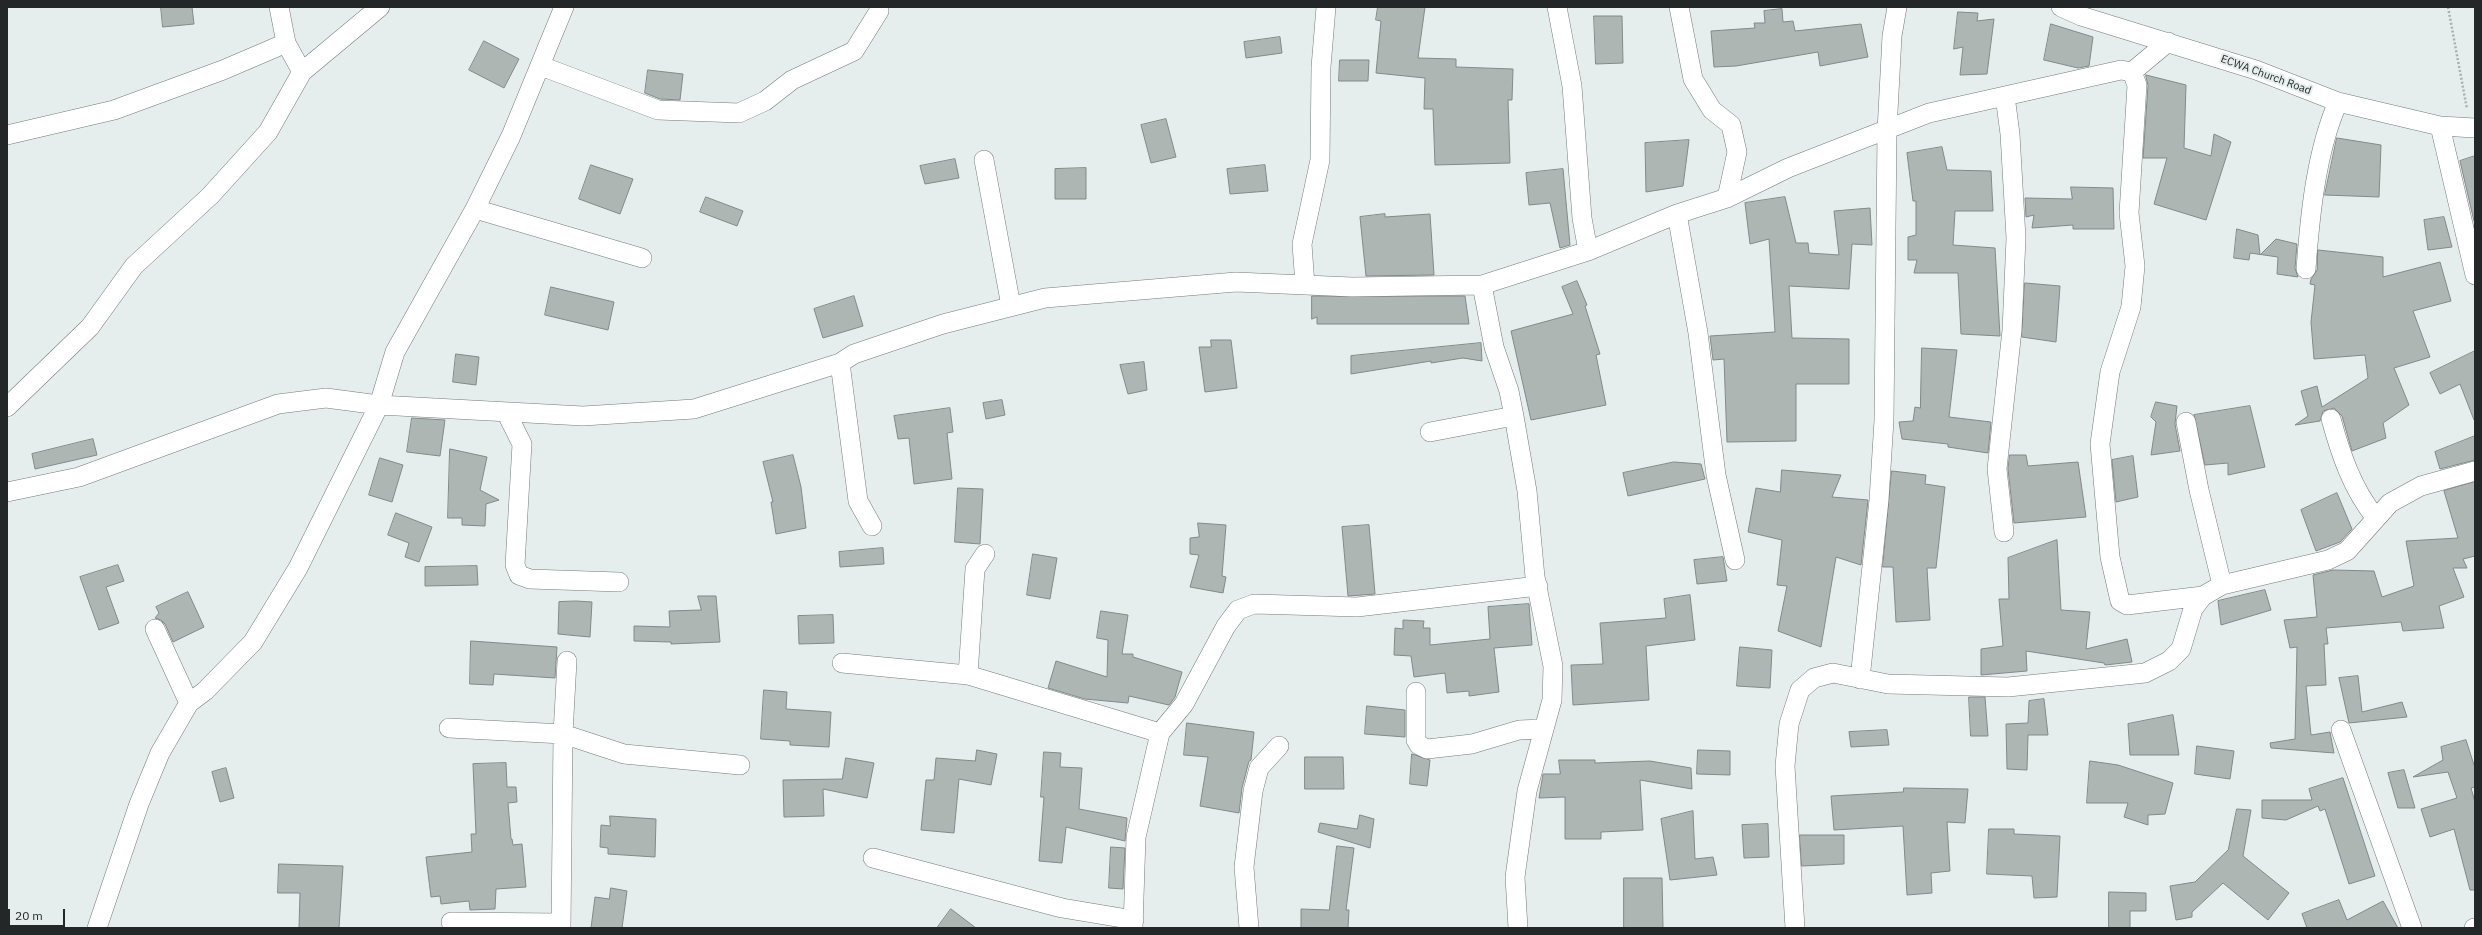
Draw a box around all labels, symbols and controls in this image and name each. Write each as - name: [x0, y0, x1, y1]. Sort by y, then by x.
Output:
- street label: ECWA Church Road: [2219, 52, 2313, 98]
- scale bar: [10, 901, 67, 927]
- text: 20 m: [15, 908, 43, 923]

